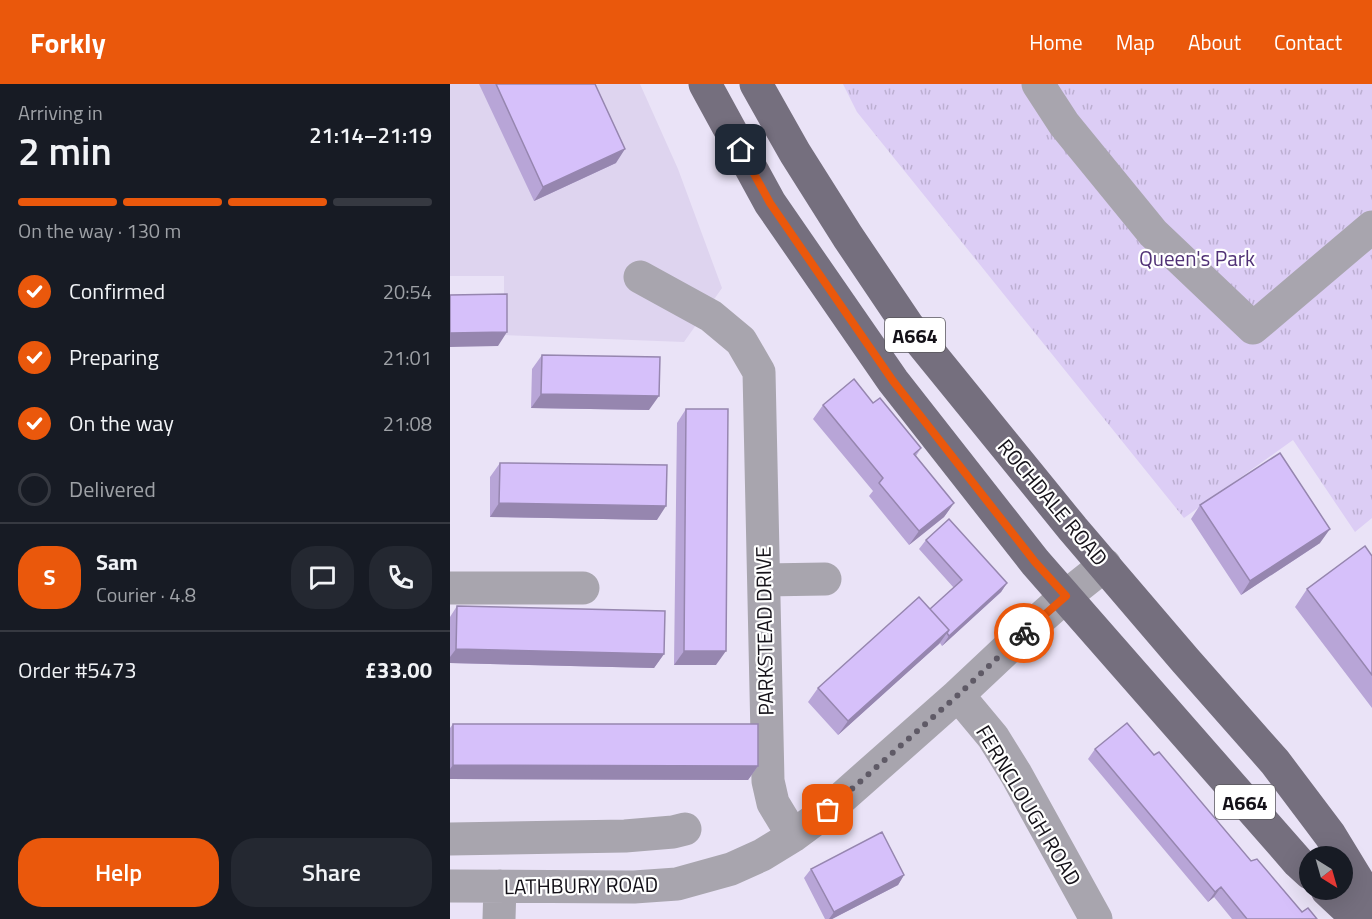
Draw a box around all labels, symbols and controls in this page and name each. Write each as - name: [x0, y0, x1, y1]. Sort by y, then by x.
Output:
- text: Forkly: [30, 21, 106, 64]
- text: Home: [1029, 26, 1083, 58]
- text: Map: [1116, 26, 1155, 58]
- text: About: [1188, 26, 1241, 58]
- text: Contact: [1274, 26, 1342, 58]
- text: Arriving in: [18, 97, 103, 128]
- text: 21:14–21:19: [309, 118, 432, 152]
- text: 2 min: [18, 121, 112, 180]
- pin: [715, 124, 766, 175]
- icon: home: [724, 133, 757, 166]
- text: On the way · 130 m: [18, 215, 181, 246]
- park label: Queen's Park: [1139, 242, 1255, 274]
- text: Confirmed: [69, 274, 165, 308]
- icon: check: [18, 275, 51, 308]
- text: 20:54: [383, 276, 432, 307]
- road number: A664: [885, 318, 945, 352]
- text: Preparing: [69, 340, 159, 374]
- icon: check: [18, 341, 51, 374]
- text: 21:01: [383, 342, 432, 373]
- text: On the way: [69, 406, 174, 440]
- icon: check: [18, 407, 51, 440]
- text: 21:08: [383, 408, 432, 439]
- street label: ROCHDALE ROAD: [990, 432, 1116, 572]
- text: Delivered: [69, 472, 156, 506]
- text: Sam: [96, 545, 138, 579]
- button: chat: [291, 546, 354, 609]
- button: phone: [369, 546, 432, 609]
- street label: PARKSTEAD DRIVE: [747, 546, 781, 716]
- text: S: [44, 560, 55, 594]
- text: Courier · 4.8: [96, 579, 196, 610]
- courier: [994, 603, 1054, 663]
- icon: bike: [1008, 617, 1041, 650]
- text: Order #5473: [18, 653, 137, 687]
- text: £33.00: [365, 653, 432, 687]
- street label: FERNCLOUGH ROAD: [968, 719, 1090, 891]
- pin: [802, 784, 853, 835]
- road number: A664: [1215, 785, 1275, 819]
- icon: bag: [811, 793, 844, 826]
- button: Help: [18, 838, 219, 907]
- button: Share: [231, 838, 432, 907]
- north arrow: [1299, 846, 1353, 900]
- map controls: [1299, 846, 1353, 900]
- street label: LATHBURY ROAD: [504, 868, 658, 902]

